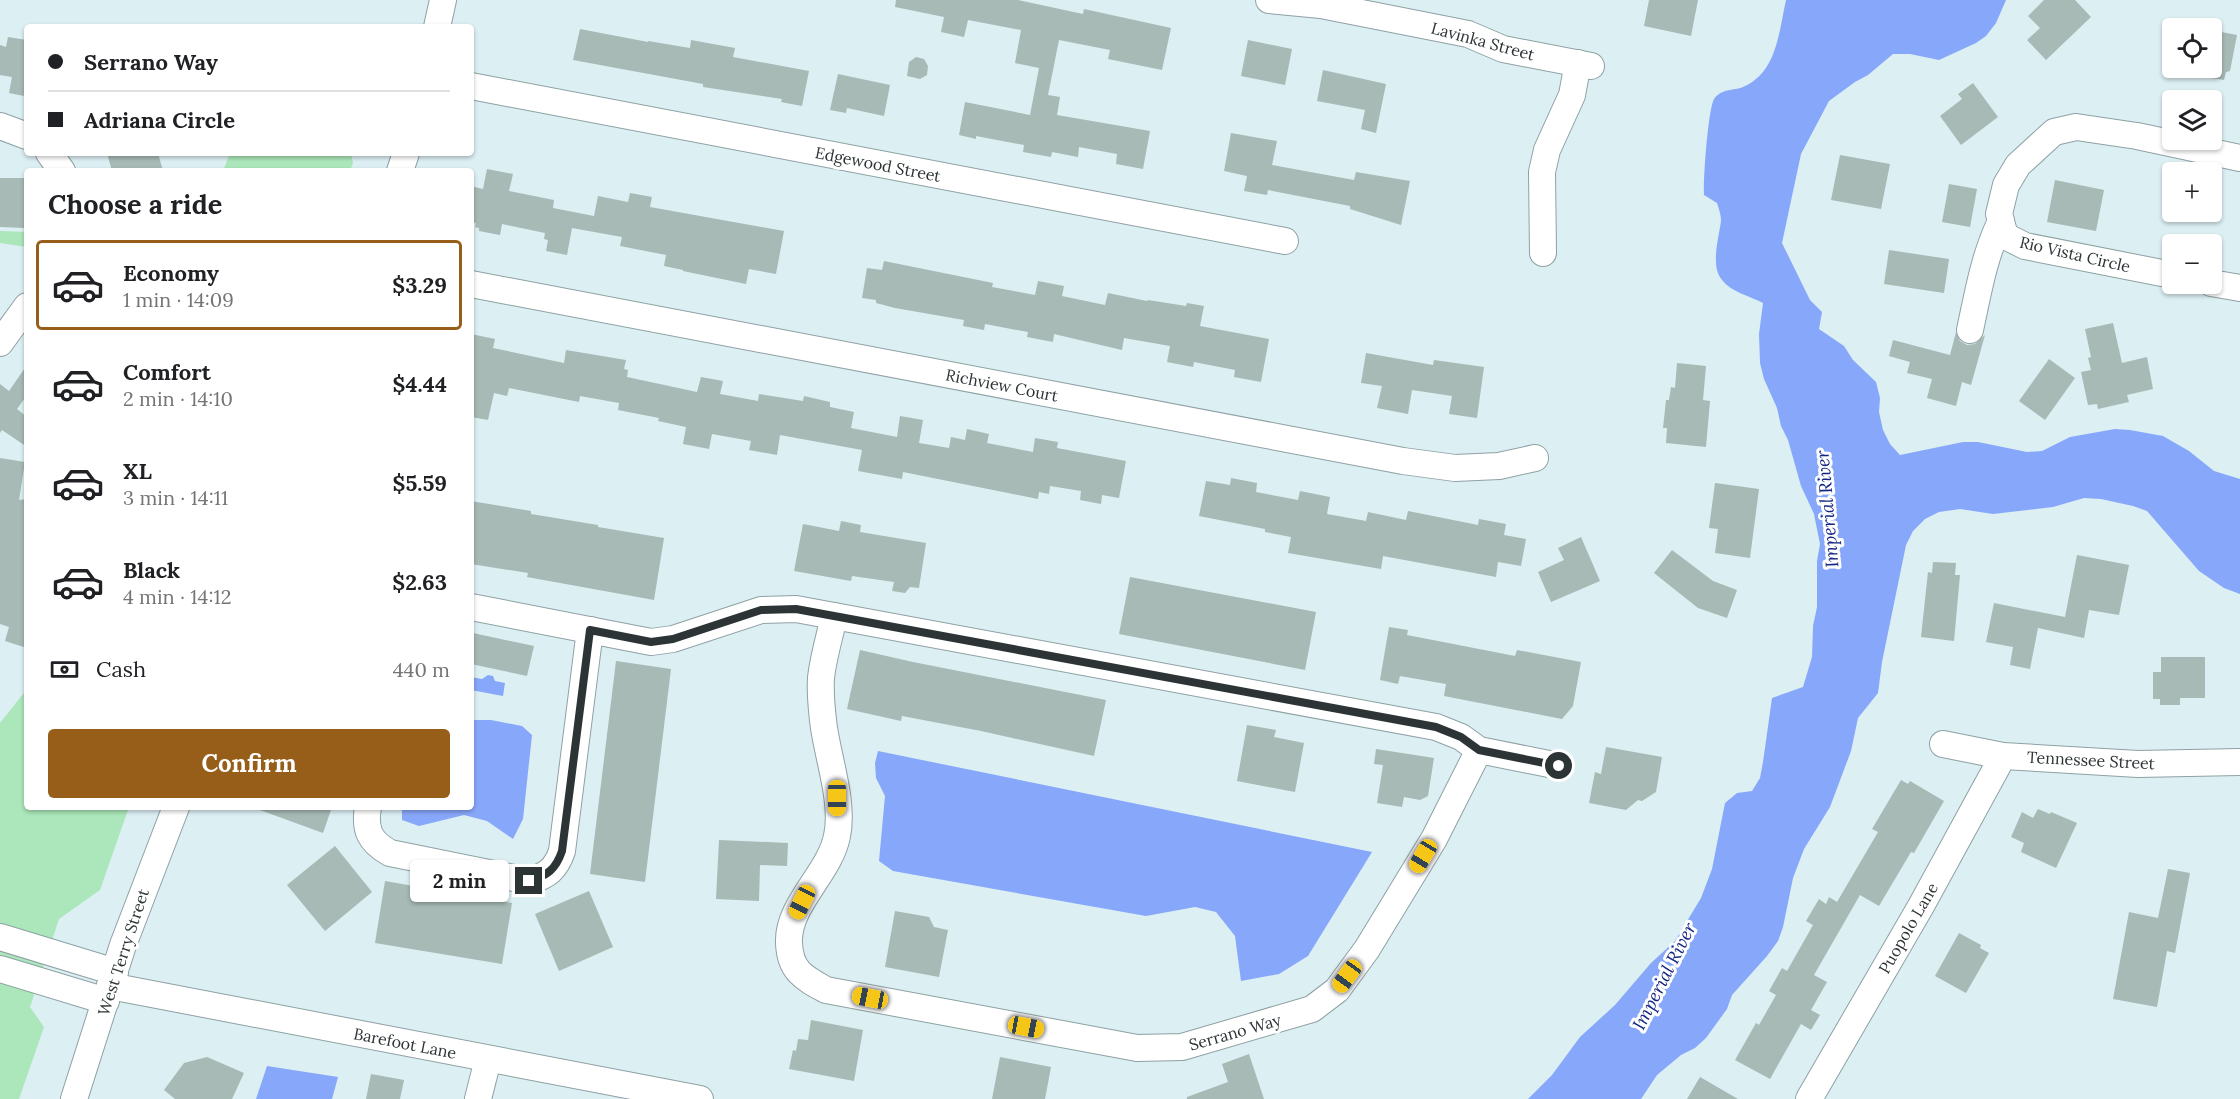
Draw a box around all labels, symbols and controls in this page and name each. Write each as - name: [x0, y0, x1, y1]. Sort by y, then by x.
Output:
- street label: Lavinka Street: [1429, 18, 1538, 65]
- map controls: [2162, 18, 2222, 294]
- button: locate: [2162, 18, 2222, 78]
- text: Serrano Way: [84, 48, 218, 76]
- button: layers: [2162, 90, 2222, 150]
- text: Adriana Circle: [84, 106, 235, 134]
- street label: Edgewood Street: [814, 142, 943, 186]
- button: +: [2162, 162, 2222, 222]
- text: Choose a ride: [48, 187, 222, 221]
- street label: Rio Vista Circle: [2018, 232, 2133, 277]
- button: −: [2162, 234, 2222, 294]
- icon: car: [51, 258, 105, 312]
- text: Economy: [123, 259, 219, 287]
- text: $3.29: [392, 271, 447, 299]
- text: 1 min · 14:09: [123, 287, 234, 312]
- icon: car: [51, 357, 105, 411]
- text: Comfort: [123, 358, 211, 386]
- street label: Richview Court: [944, 364, 1061, 406]
- text: $4.44: [393, 370, 447, 398]
- text: 2 min · 14:10: [123, 386, 233, 411]
- water label: Imperial River: [1810, 449, 1844, 569]
- icon: car: [51, 456, 105, 510]
- text: XL: [123, 457, 152, 485]
- text: $5.59: [393, 469, 447, 497]
- text: 3 min · 14:11: [123, 485, 228, 510]
- icon: car: [51, 555, 105, 609]
- text: Black: [123, 556, 180, 584]
- text: $2.63: [392, 568, 447, 596]
- text: 4 min · 14:12: [123, 584, 231, 609]
- icon: cash: [48, 653, 81, 686]
- text: Cash: [96, 655, 146, 683]
- text: 440 m: [393, 657, 450, 682]
- button: Confirm: [48, 729, 450, 798]
- street label: Tennessee Street: [2027, 747, 2156, 773]
- route start: [1545, 752, 1572, 779]
- car: [828, 780, 846, 816]
- car: [1406, 836, 1440, 876]
- callout: 2 min: [409, 860, 508, 902]
- route end: [515, 867, 542, 894]
- text: 2 min: [433, 868, 486, 893]
- street label: Puopolo Lane: [1874, 879, 1942, 977]
- car: [786, 882, 818, 922]
- street label: West Terry Street: [93, 885, 153, 1018]
- water label: Imperial River: [1627, 918, 1701, 1034]
- car: [1329, 956, 1365, 996]
- car: [851, 986, 889, 1010]
- street label: Serrano Way: [1187, 1009, 1284, 1055]
- car: [1007, 1015, 1045, 1039]
- street label: Barefoot Lane: [352, 1023, 458, 1063]

